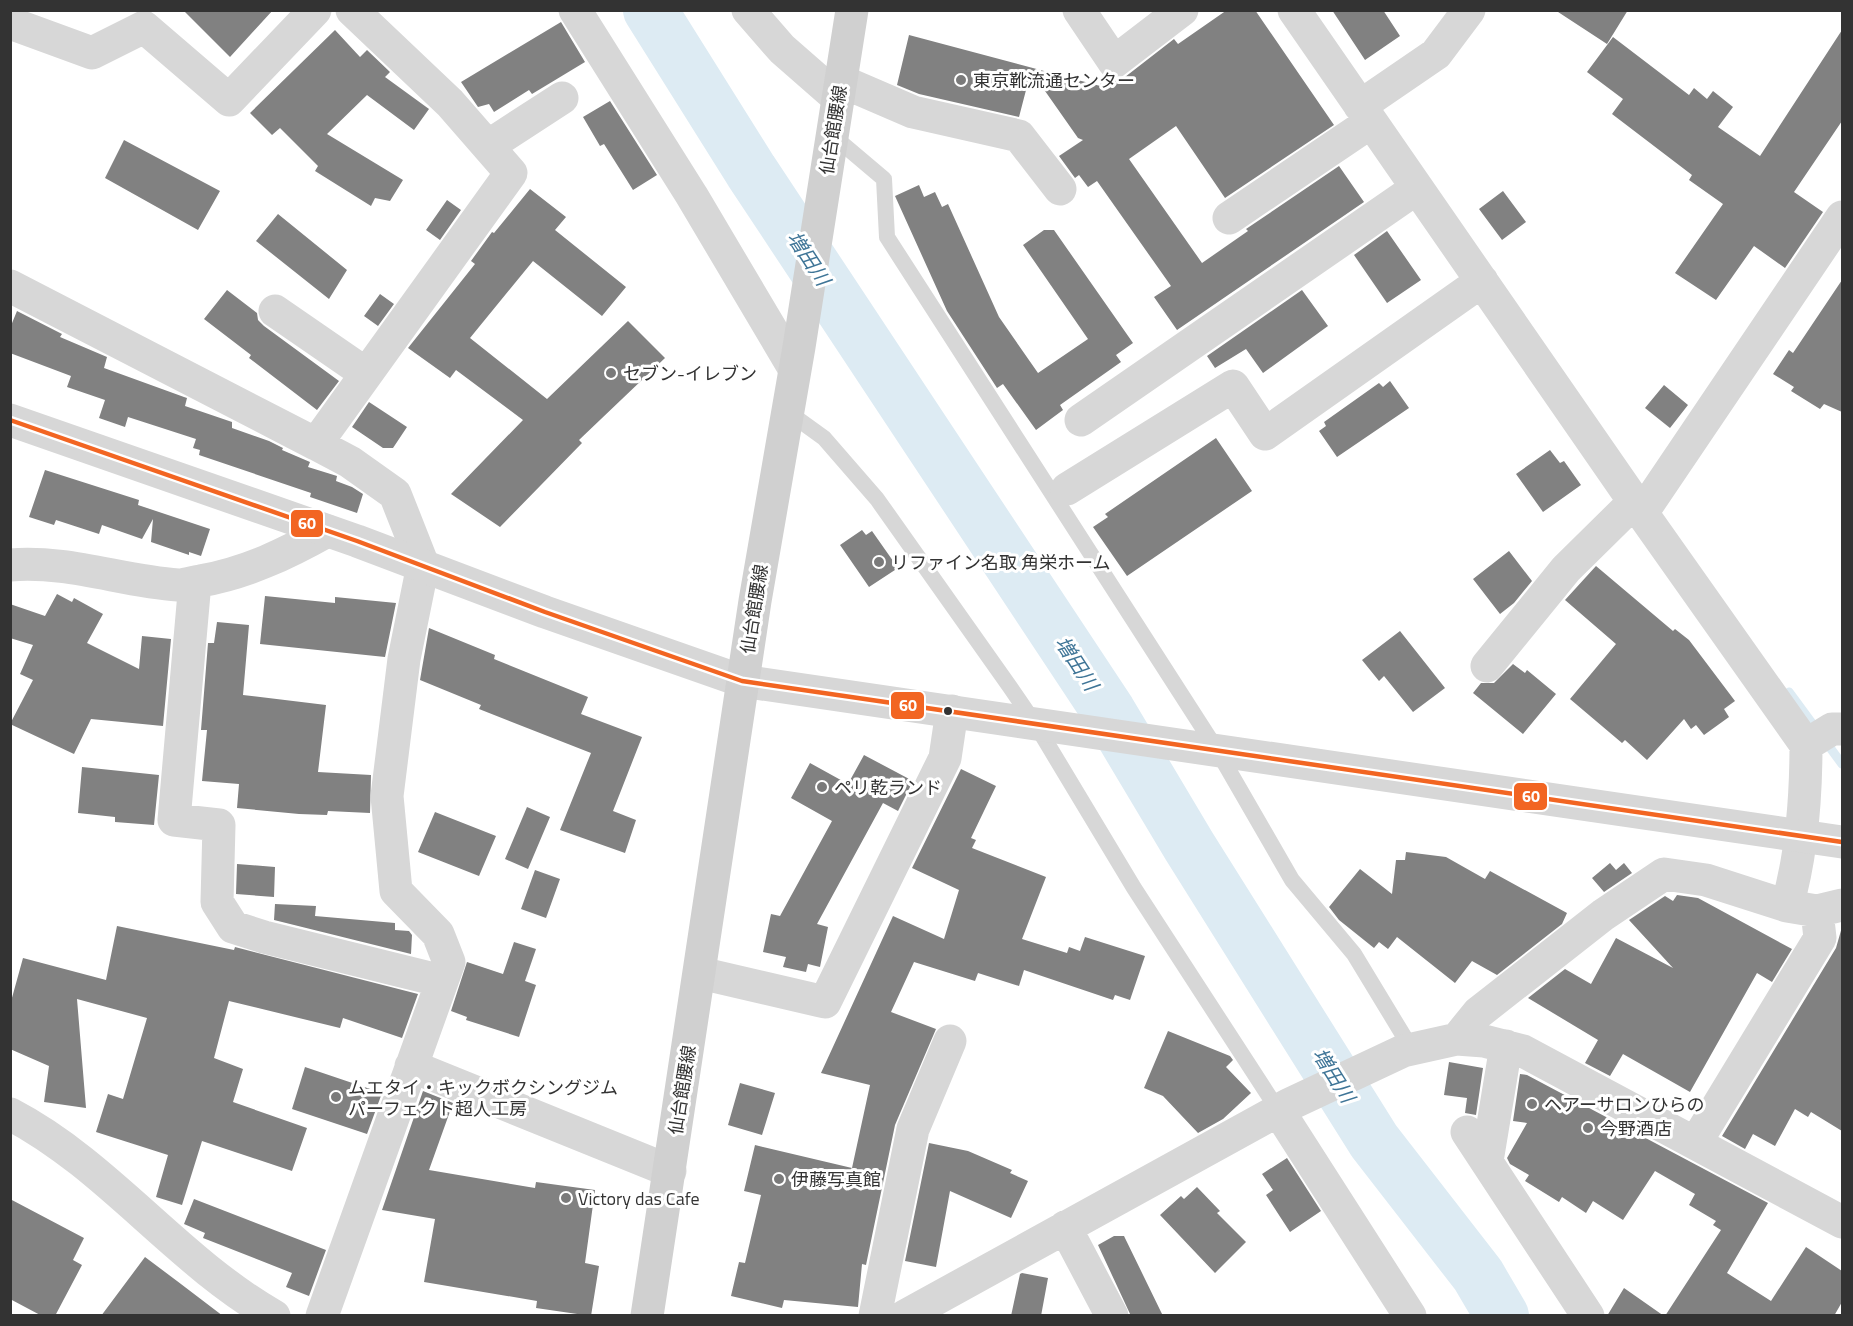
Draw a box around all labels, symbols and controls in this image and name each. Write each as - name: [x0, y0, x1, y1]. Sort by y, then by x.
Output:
- place label: 東京靴流通センター: [973, 67, 1135, 94]
- marker: 東京靴流通センター: [954, 73, 968, 87]
- street label: 仙台館腰線: [813, 83, 853, 177]
- water label: 増田川: [780, 224, 839, 293]
- place label: セブン-イレブン: [623, 360, 757, 387]
- marker: セブン-イレブン: [604, 366, 618, 380]
- line badge: 60: [290, 509, 324, 538]
- text: 60: [298, 511, 316, 535]
- place label: リファイン名取 角栄ホーム: [891, 549, 1110, 576]
- marker: リファイン名取 角栄ホーム: [872, 555, 886, 569]
- street label: 仙台館腰線: [734, 562, 774, 656]
- water label: 増田川: [1048, 629, 1107, 698]
- line badge: 60: [890, 691, 925, 720]
- text: 60: [899, 693, 917, 717]
- unlabelled marker: [942, 705, 954, 717]
- place label: ペリ乾ランド: [834, 774, 942, 801]
- marker: ペリ乾ランド: [815, 780, 829, 794]
- line badge: 60: [1513, 782, 1548, 811]
- text: 60: [1522, 784, 1540, 808]
- water label: 増田川: [1305, 1041, 1364, 1110]
- street label: 仙台館腰線: [662, 1043, 702, 1137]
- place label: ムエタイ・キックボクシングジム パーフェクト超人工房: [348, 1074, 618, 1122]
- marker: ムエタイ・キックボクシングジム パーフェクト超人工房: [329, 1090, 343, 1104]
- place label: ヘアーサロンひらの: [1544, 1091, 1705, 1118]
- marker: ヘアーサロンひらの: [1525, 1097, 1539, 1111]
- place label: 今野酒店: [1600, 1115, 1672, 1142]
- marker: 今野酒店: [1581, 1121, 1595, 1135]
- place label: 伊藤写真館: [791, 1166, 881, 1193]
- marker: 伊藤写真館: [772, 1172, 786, 1186]
- place label: Victory das Cafe: [578, 1185, 700, 1212]
- marker: Victory das Cafe: [559, 1191, 573, 1205]

